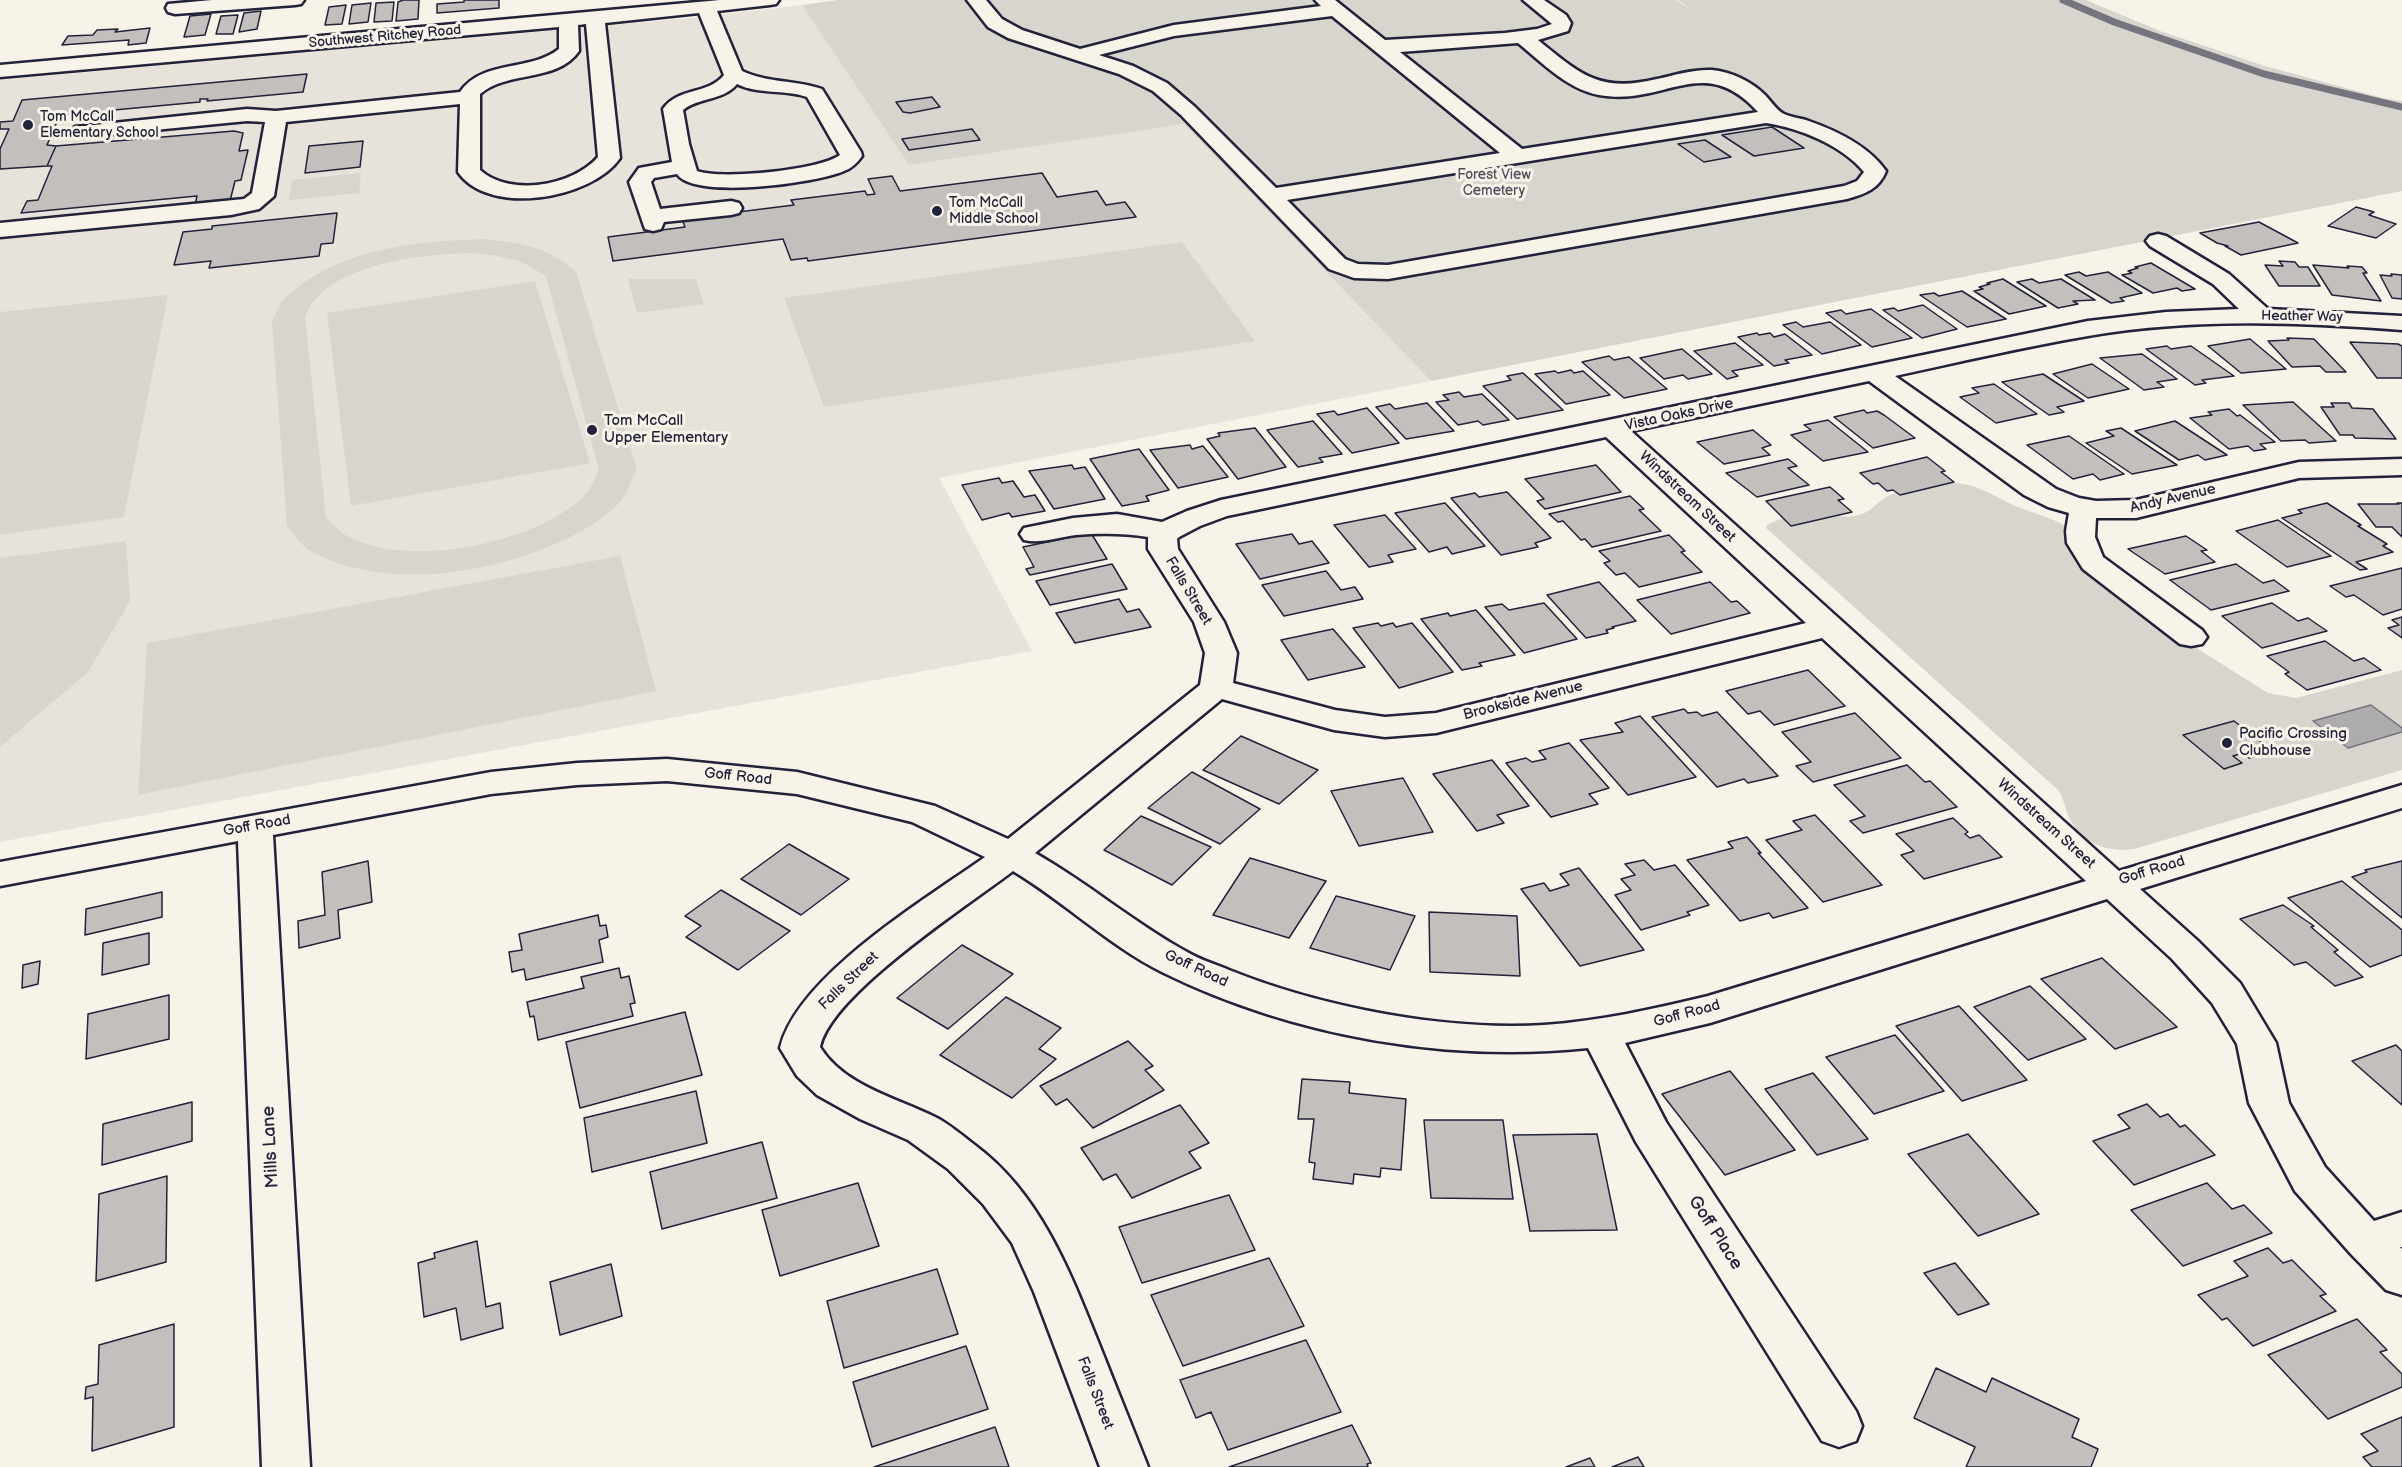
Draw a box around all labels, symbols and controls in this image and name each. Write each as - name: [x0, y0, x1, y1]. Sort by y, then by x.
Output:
- street label: Southwest Ritchey Road: [308, 22, 462, 52]
- place label: Tom McCall Elementary School: [40, 109, 159, 142]
- marker: Tom McCall Elementary School: [21, 118, 35, 132]
- park label: Forest View Cemetery: [1457, 167, 1531, 200]
- place label: Tom McCall Middle School: [949, 195, 1038, 228]
- marker: Tom McCall Middle School: [930, 204, 944, 218]
- street label: Heather Way: [2261, 308, 2343, 326]
- street label: Vista Oaks Drive: [1623, 395, 1735, 435]
- place label: Tom McCall Upper Elementary: [604, 412, 728, 447]
- marker: Tom McCall Upper Elementary: [585, 423, 599, 437]
- street label: Windstream Street: [1635, 448, 1739, 546]
- street label: Andy Avenue: [2128, 480, 2218, 518]
- street label: Falls Street: [1161, 554, 1215, 628]
- street label: Brookside Avenue: [1461, 677, 1585, 725]
- place label: Pacific Crossing Clubhouse: [2239, 725, 2347, 760]
- marker: Pacific Crossing Clubhouse: [2220, 736, 2234, 750]
- street label: Goff Road: [703, 764, 773, 790]
- street label: Windstream Street: [1993, 775, 2099, 873]
- street label: Goff Road: [222, 811, 292, 841]
- street label: Goff Road: [2117, 852, 2187, 890]
- street label: Goff Road: [1161, 946, 1231, 992]
- street label: Falls Street: [815, 948, 883, 1014]
- street label: Goff Road: [1652, 996, 1722, 1032]
- street label: Mills Lane: [258, 1105, 284, 1189]
- street label: Goff Place: [1683, 1192, 1747, 1274]
- street label: Falls Street: [1073, 1354, 1117, 1432]

